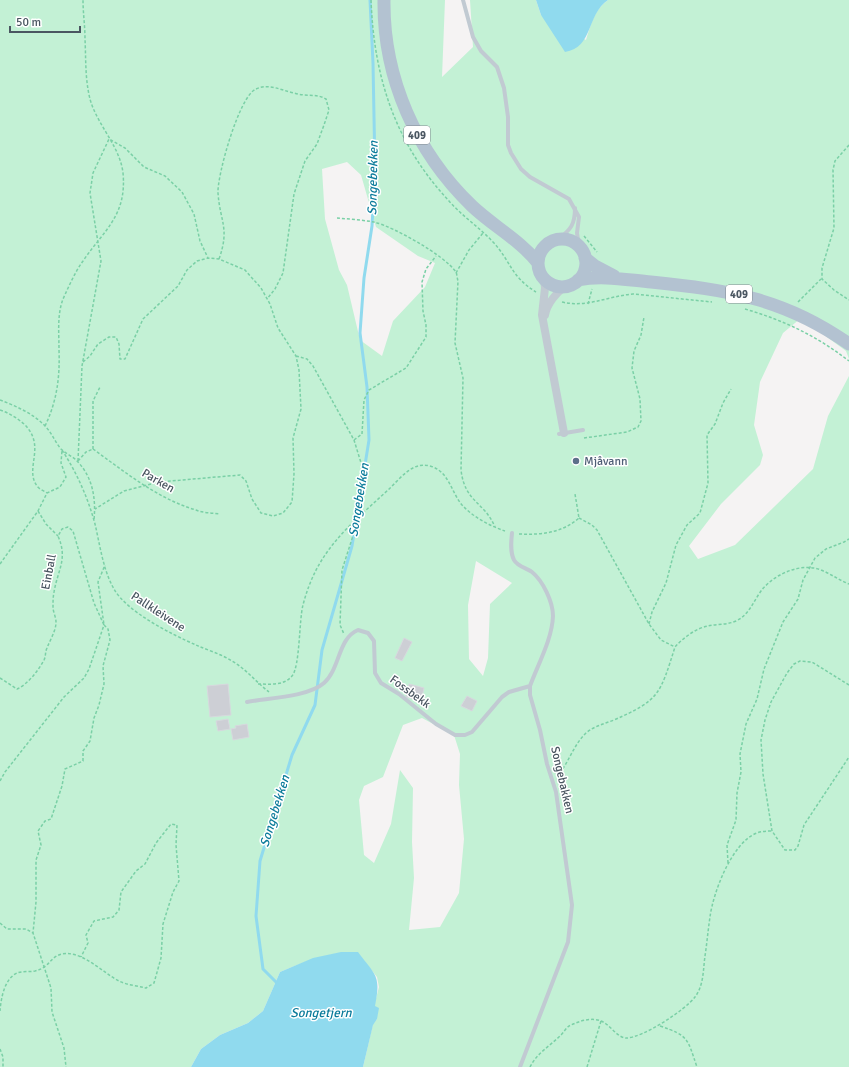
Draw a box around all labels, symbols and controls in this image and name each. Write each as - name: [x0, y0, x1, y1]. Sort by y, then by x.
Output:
- scale bar: [10, 8, 80, 34]
- text: 50 m: [16, 15, 41, 30]
- road number: 409: [404, 126, 430, 144]
- water label: Songebekken: [364, 140, 382, 215]
- road number: 409: [726, 285, 752, 303]
- place label: Mjåvann: [584, 454, 628, 469]
- marker: Mjåvann: [571, 456, 581, 466]
- water label: Songebekken: [345, 461, 373, 538]
- street label: Parken: [139, 466, 177, 496]
- street label: Einball: [38, 552, 60, 591]
- street label: Pallkleivene: [128, 589, 188, 635]
- street label: Fossbekk: [387, 672, 433, 712]
- street label: Songebakken: [547, 745, 577, 815]
- water label: Songebekken: [257, 772, 294, 849]
- water label: Songetjern: [290, 1005, 352, 1021]

